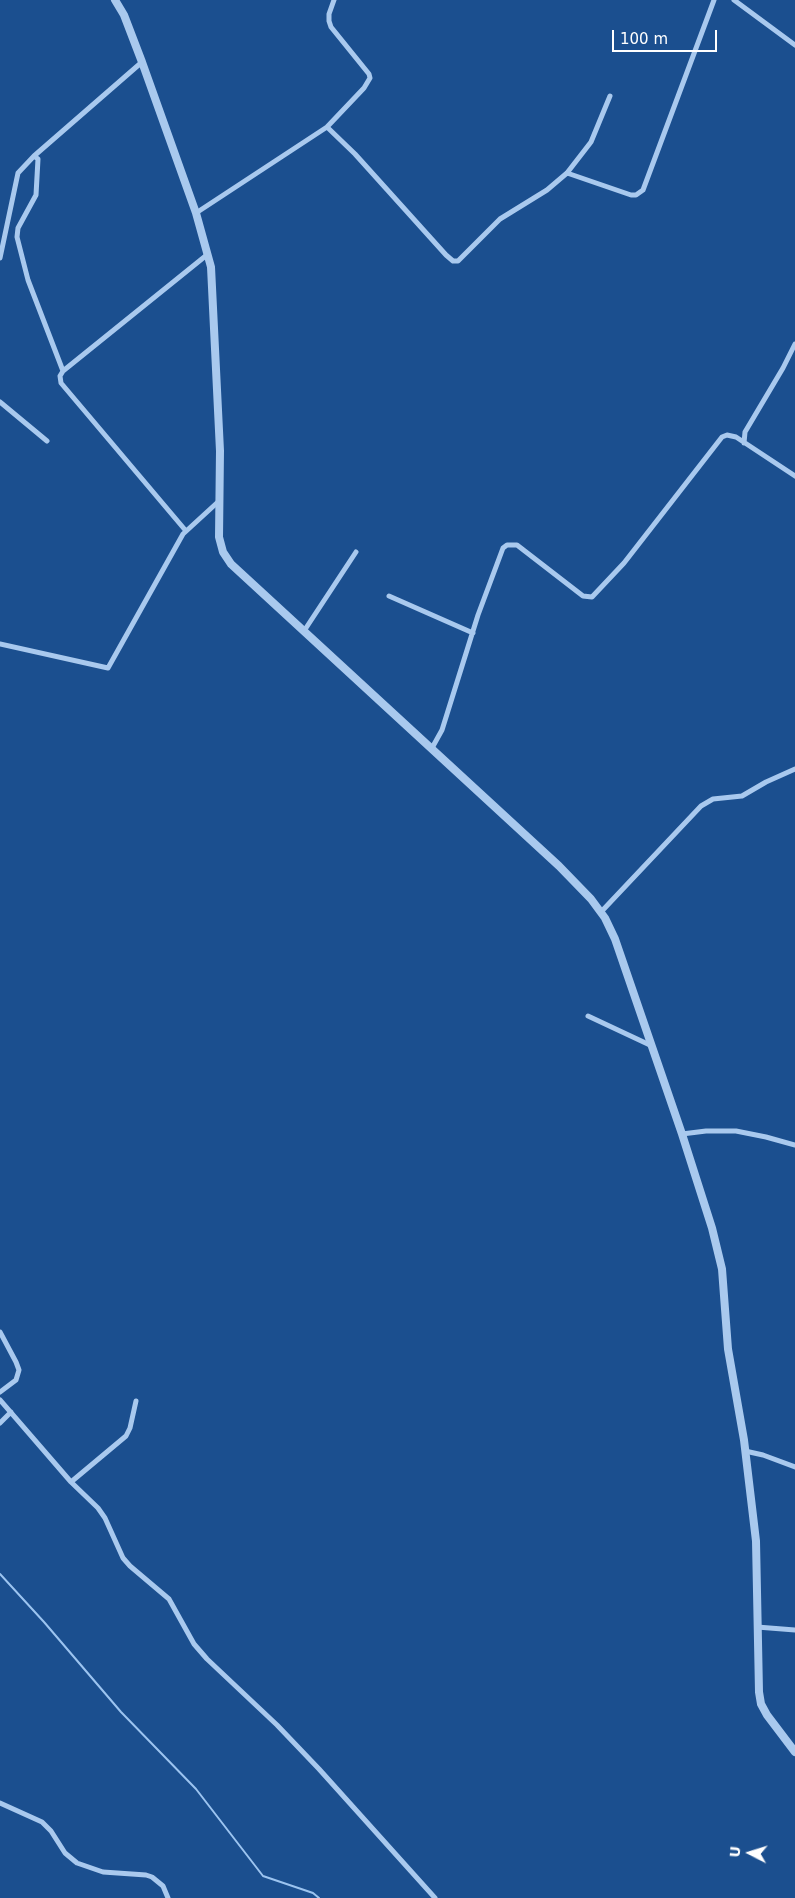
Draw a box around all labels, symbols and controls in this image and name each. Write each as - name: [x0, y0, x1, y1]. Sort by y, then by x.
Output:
- scale bar: [615, 20, 720, 52]
- text: 100 m: [620, 30, 668, 48]
- north arrow: [725, 1828, 775, 1878]
- text: U: [727, 1845, 744, 1858]

